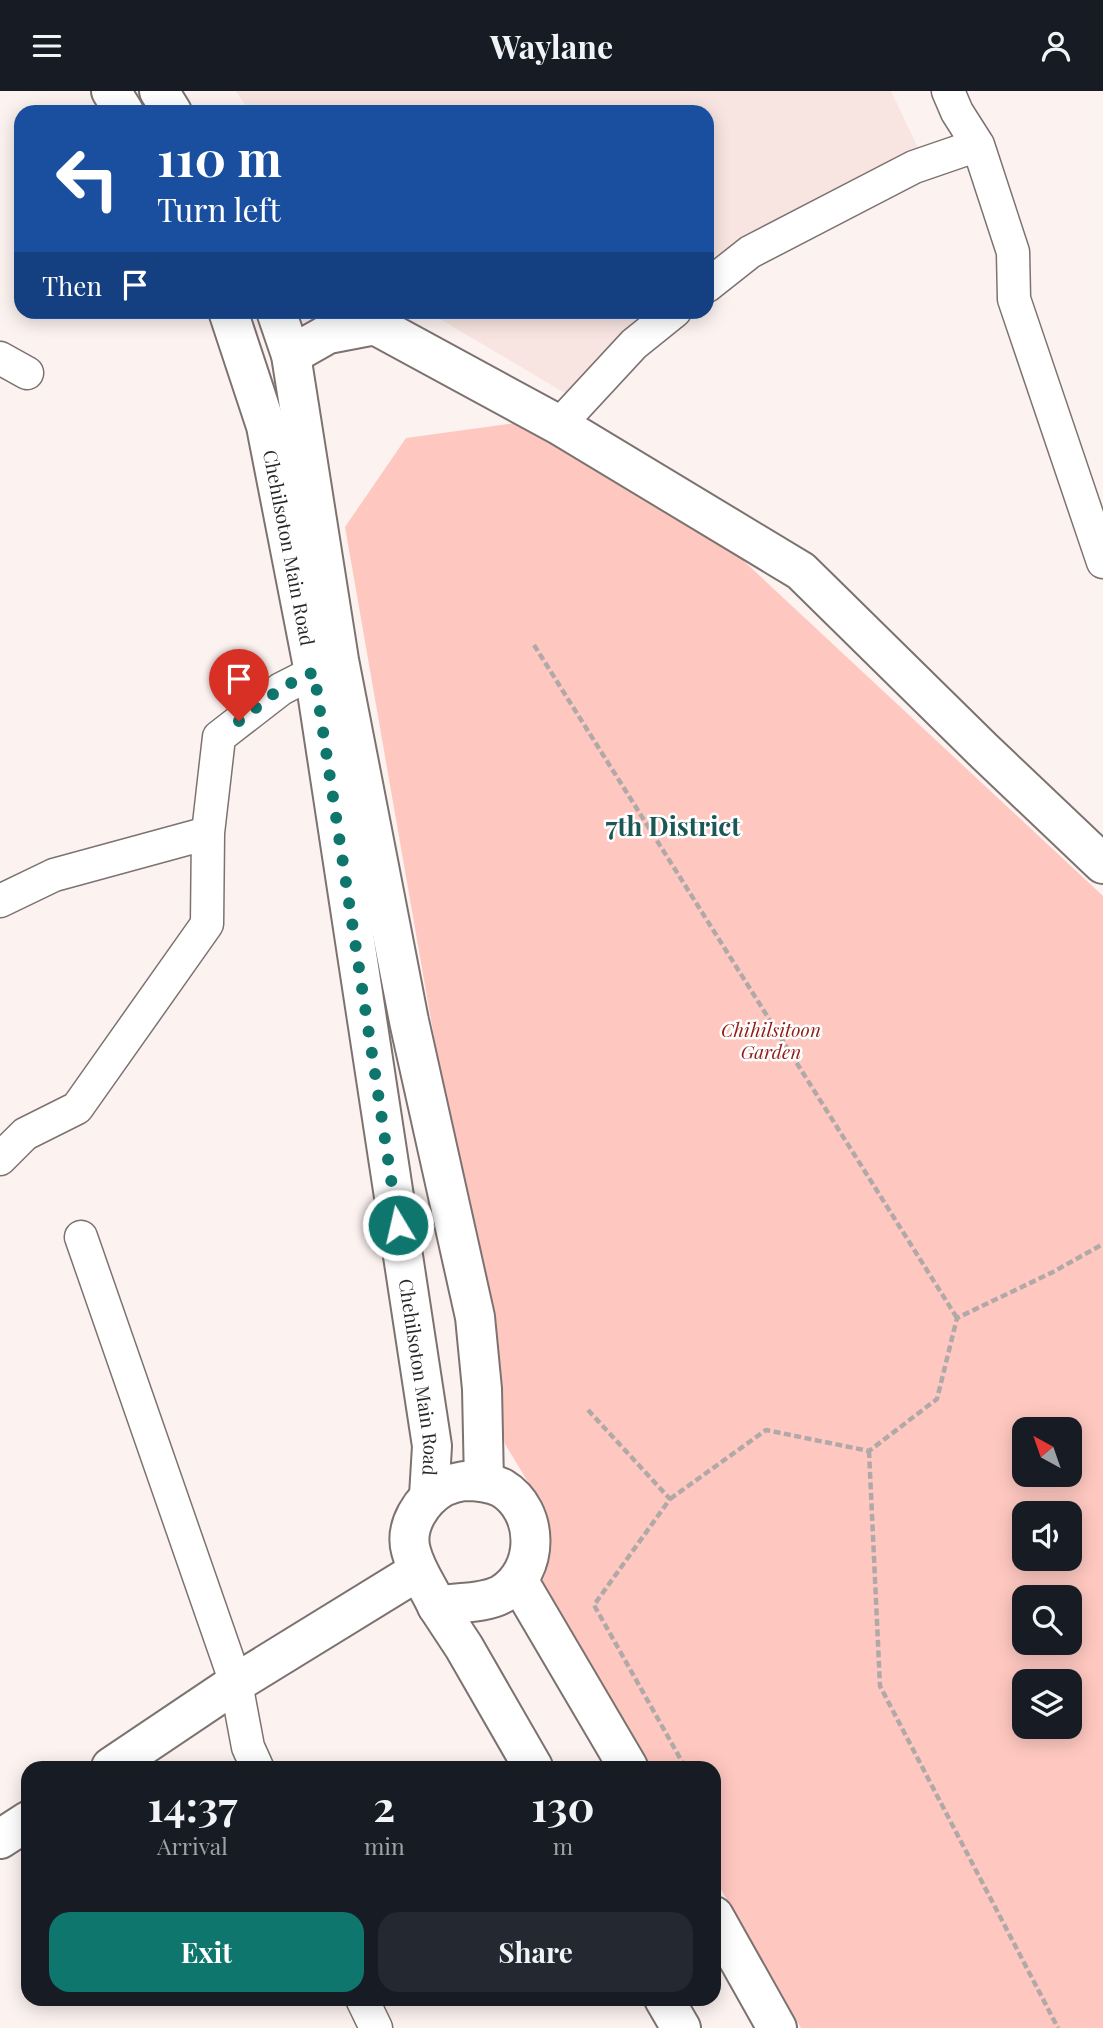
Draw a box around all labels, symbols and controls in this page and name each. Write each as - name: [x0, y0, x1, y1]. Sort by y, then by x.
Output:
- text: Waylane: [490, 24, 613, 67]
- icon: menu: [28, 27, 66, 65]
- icon: person: [1037, 27, 1075, 65]
- text: 110 m: [157, 124, 282, 189]
- icon: left: [42, 133, 133, 224]
- text: Turn left: [157, 187, 281, 230]
- icon: arrive: [116, 266, 154, 304]
- text: Then: [42, 268, 102, 303]
- street label: Chehilsoton Main Road: [258, 447, 322, 648]
- pin: [209, 649, 269, 721]
- icon: arrive: [220, 660, 258, 698]
- district label: 7th District: [606, 808, 741, 843]
- park label: Chihilsitoon Garden: [721, 1016, 821, 1064]
- position arrow: [361, 1188, 435, 1262]
- street label: Chehilsoton Main Road: [394, 1277, 445, 1477]
- north arrow: [1012, 1417, 1082, 1487]
- map controls: [1012, 1417, 1082, 1739]
- button: sound: [1012, 1501, 1082, 1571]
- button: search: [1012, 1585, 1082, 1655]
- button: layers: [1012, 1669, 1082, 1739]
- text: 14:37: [147, 1777, 237, 1833]
- text: 2: [373, 1777, 395, 1833]
- text: 130: [531, 1777, 595, 1833]
- text: Arrival: [157, 1830, 228, 1861]
- text: min: [364, 1830, 405, 1861]
- text: m: [553, 1830, 573, 1861]
- button: Exit: [49, 1912, 364, 1992]
- button: Share: [378, 1912, 693, 1992]

